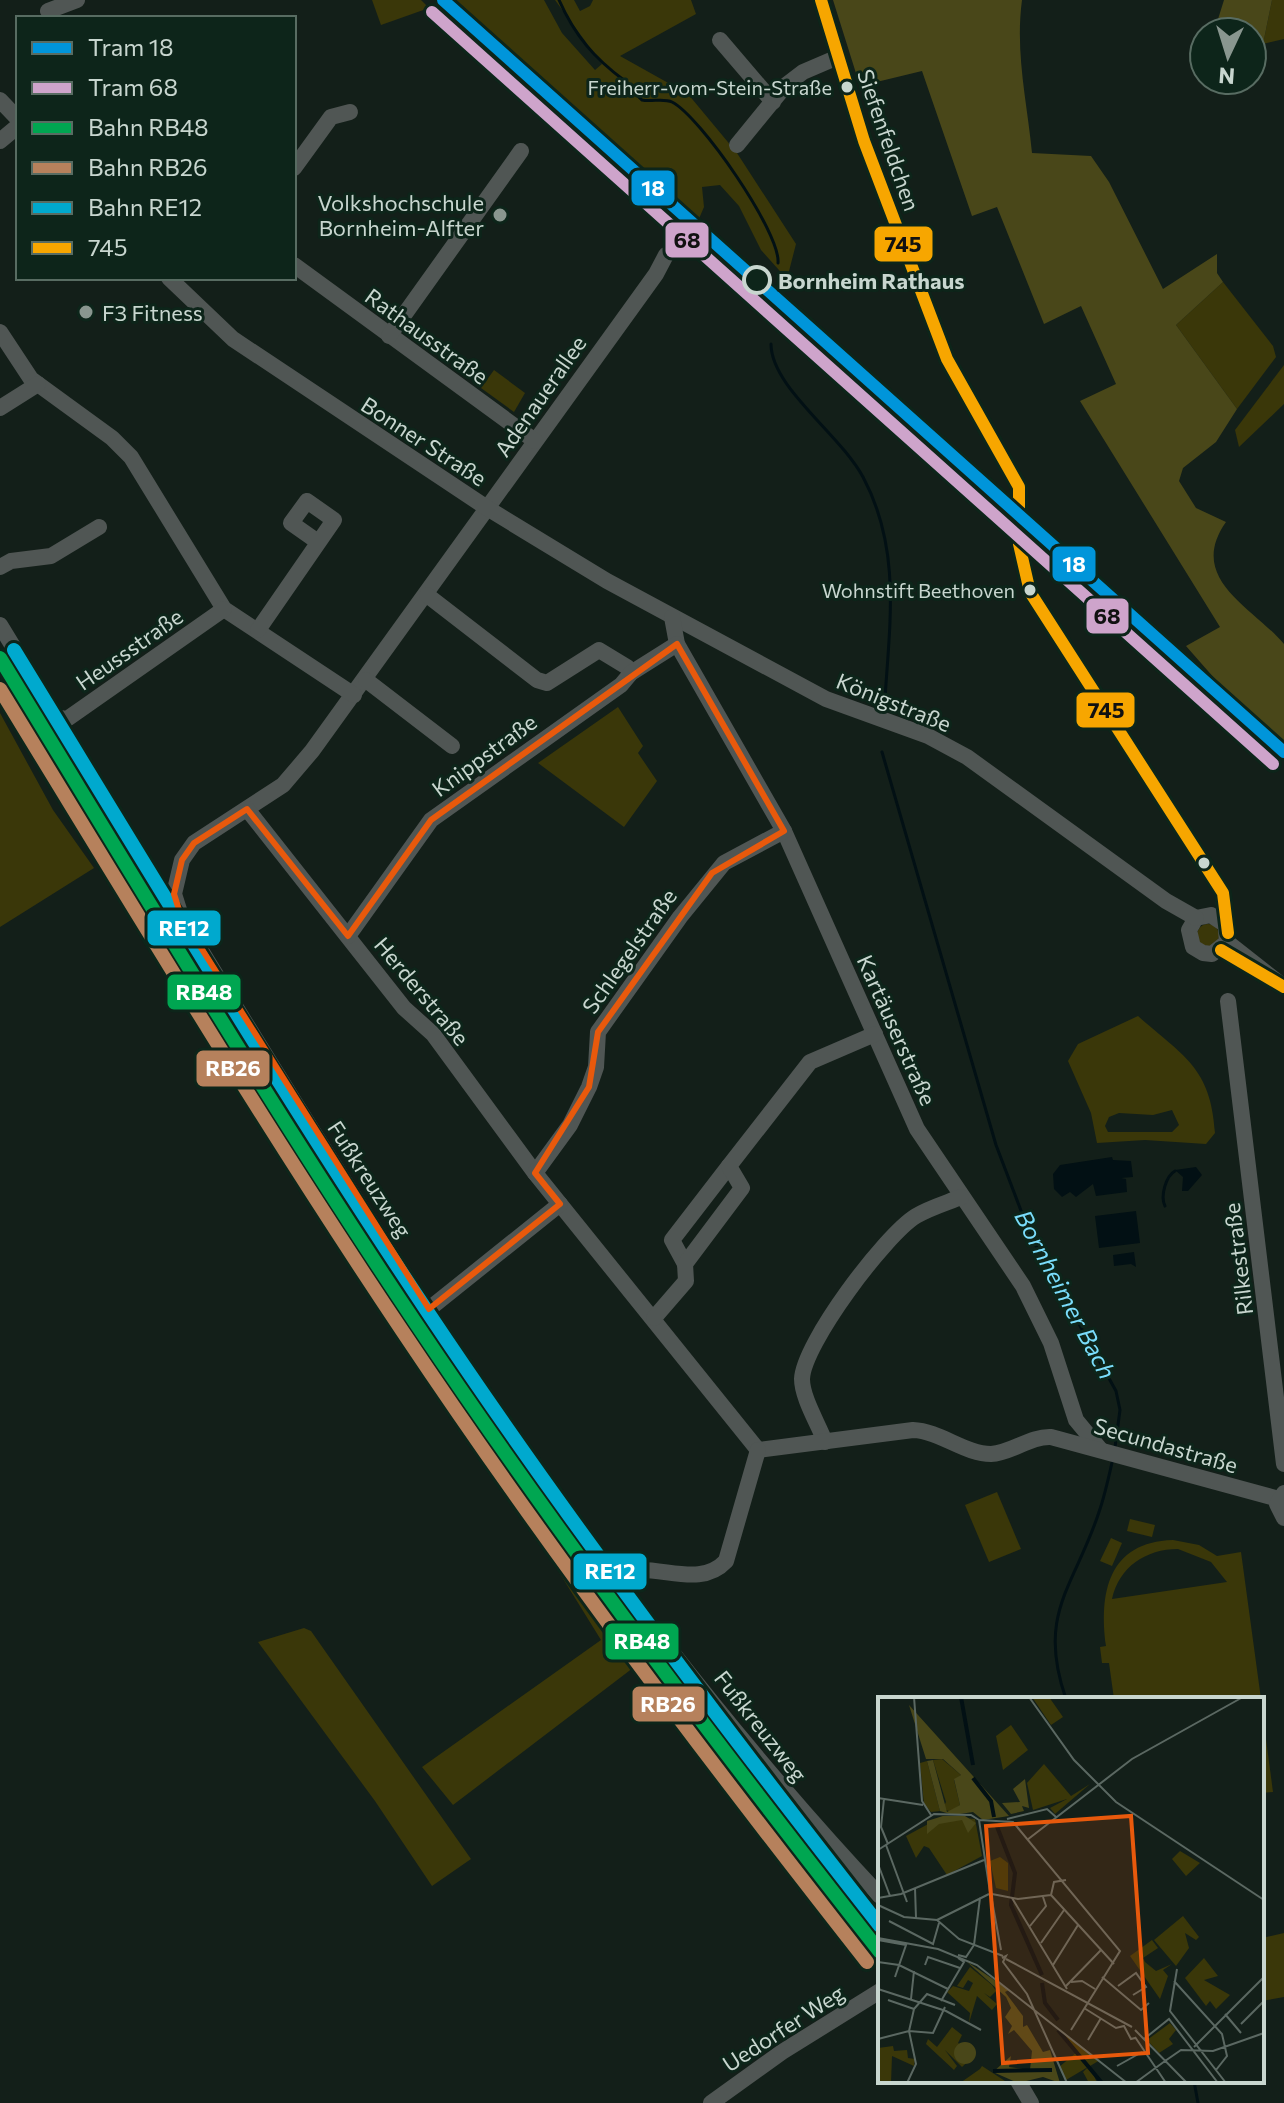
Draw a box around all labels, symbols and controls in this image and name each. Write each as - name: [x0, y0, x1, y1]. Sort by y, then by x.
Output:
- legend: [16, 16, 296, 280]
- north arrow: [1188, 16, 1268, 96]
- text: Tram 18: [88, 32, 174, 61]
- text: N: [1217, 62, 1236, 90]
- street label: Siefenfeldchen: [852, 66, 926, 214]
- text: Tram 68: [88, 72, 178, 101]
- place label: Freiherr-vom-Stein-Straße: [587, 75, 832, 99]
- marker: Freiherr-vom-Stein-Straße: [839, 79, 855, 95]
- text: Bahn RB48: [88, 112, 209, 141]
- text: Bahn RB26: [88, 152, 208, 181]
- line badge: 18: [630, 169, 676, 207]
- text: 18: [641, 174, 665, 201]
- place label: Volkshochschule Bornheim-Alfter: [318, 189, 484, 241]
- text: Bahn RE12: [88, 192, 202, 221]
- marker: Volkshochschule Bornheim-Alfter: [491, 206, 509, 224]
- line badge: 68: [664, 221, 710, 259]
- line badge: 745: [873, 225, 934, 263]
- text: 68: [673, 226, 701, 253]
- text: 745: [884, 230, 922, 257]
- text: 745: [88, 232, 127, 261]
- marker: Bornheim Rathaus: [743, 266, 771, 294]
- place label: Bornheim Rathaus: [778, 267, 964, 294]
- street label: Rathausstraße: [360, 282, 494, 390]
- place label: F3 Fitness: [102, 299, 203, 326]
- marker: F3 Fitness: [77, 303, 95, 321]
- street label: Adenauerallee: [488, 330, 592, 462]
- street label: Bonner Straße: [356, 390, 492, 492]
- line badge: 18: [1051, 545, 1097, 583]
- text: 18: [1062, 550, 1086, 577]
- place label: Wohnstift Beethoven: [822, 578, 1015, 602]
- marker: Wohnstift Beethoven: [1022, 582, 1038, 598]
- line badge: 68: [1085, 597, 1130, 635]
- street label: Heussstraße: [70, 602, 188, 696]
- text: 68: [1093, 602, 1121, 629]
- street label: Königstraße: [833, 667, 955, 737]
- line badge: 745: [1075, 691, 1136, 729]
- text: 745: [1087, 696, 1125, 723]
- street label: Knippstraße: [426, 708, 542, 802]
- unlabelled marker: [1196, 855, 1212, 871]
- street label: Schlegelstraße: [576, 883, 682, 1019]
- line badge: RE12: [146, 909, 222, 947]
- text: RE12: [159, 914, 209, 941]
- street label: Herderstraße: [369, 931, 475, 1051]
- street label: Kartäuserstraße: [852, 951, 942, 1109]
- line badge: RB48: [166, 973, 242, 1011]
- text: RB48: [176, 978, 232, 1005]
- line badge: RB26: [195, 1049, 271, 1088]
- text: RB26: [205, 1054, 261, 1081]
- street label: Fußkreuzweg: [322, 1116, 418, 1243]
- street label: Rilkestraße: [1218, 1201, 1258, 1317]
- water label: Bornheimer Bach: [1009, 1205, 1123, 1383]
- street label: Secundastraße: [1091, 1412, 1241, 1478]
- line badge: RE12: [572, 1552, 648, 1591]
- text: RE12: [585, 1557, 635, 1584]
- line badge: RB48: [604, 1622, 680, 1661]
- text: RB48: [614, 1627, 670, 1654]
- street label: Fußkreuzweg: [709, 1665, 813, 1787]
- line badge: RB26: [631, 1685, 706, 1723]
- text: RB26: [640, 1690, 696, 1717]
- inset map: [878, 1697, 1264, 2083]
- street label: Uedorfer Weg: [717, 1979, 849, 2077]

